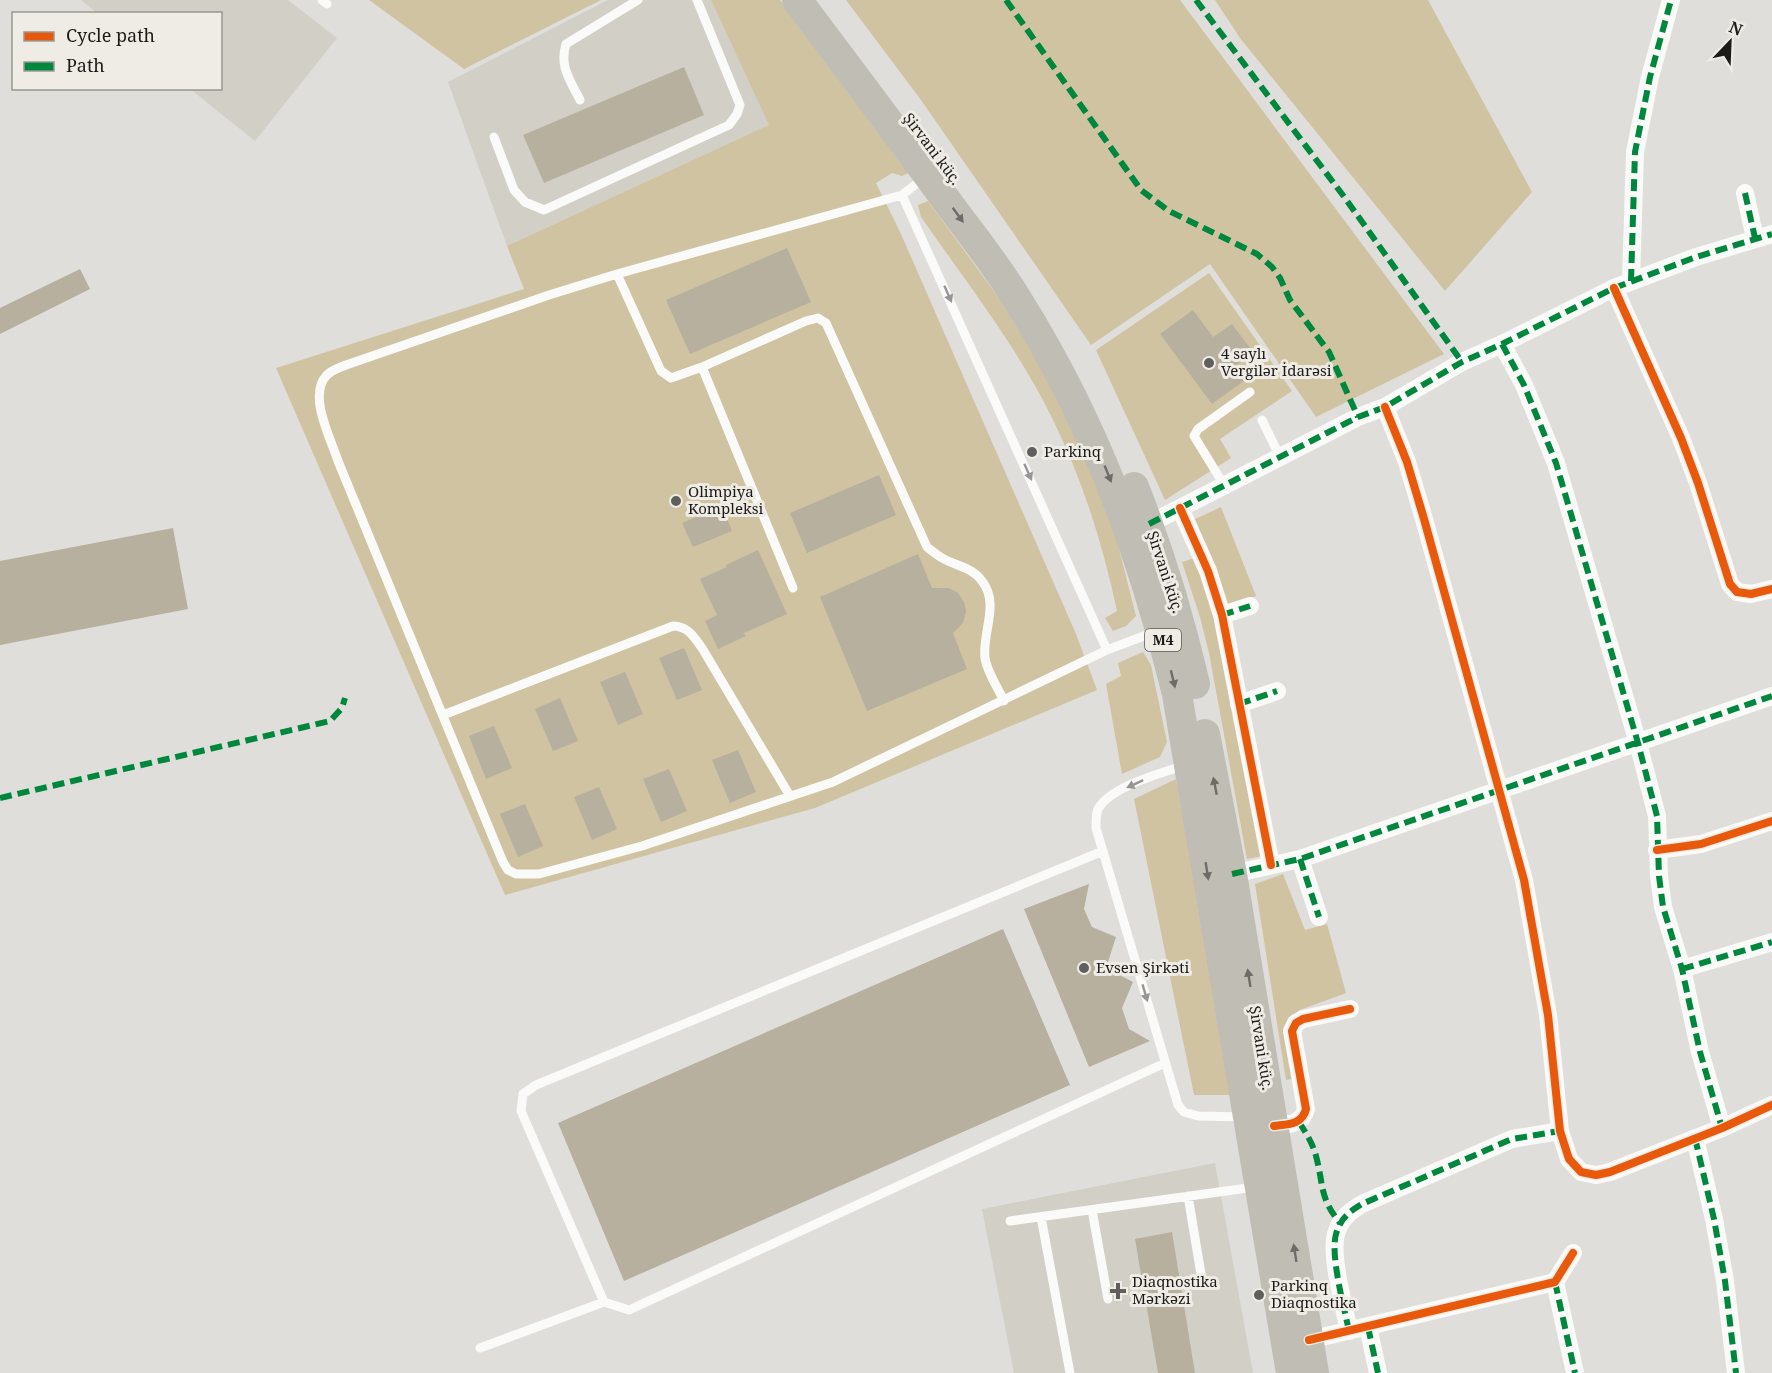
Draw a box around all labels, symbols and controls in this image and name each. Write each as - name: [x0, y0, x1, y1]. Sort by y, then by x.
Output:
- legend: [12, 12, 222, 90]
- north arrow: [1700, 12, 1760, 72]
- text: N: [1726, 16, 1746, 41]
- text: Cycle path: [66, 23, 155, 47]
- text: Path: [66, 53, 105, 77]
- street label: Şirvani küç.: [899, 108, 966, 188]
- one-way arrow: [951, 208, 963, 223]
- one-way arrow: [943, 286, 952, 303]
- place label: 4 saylı Vergilər İdarəsi: [1221, 343, 1332, 380]
- marker: 4 saylı Vergilər İdarəsi: [1202, 356, 1216, 370]
- place label: Parkinq: [1044, 441, 1101, 461]
- marker: Parkinq: [1025, 445, 1039, 459]
- one-way arrow: [1023, 464, 1032, 481]
- one-way arrow: [1103, 465, 1113, 483]
- place label: Olimpiya Kompleksi: [688, 481, 763, 518]
- marker: Olimpiya Kompleksi: [669, 494, 683, 508]
- street label: Şirvani küç.: [1143, 528, 1189, 615]
- road number: M4: [1145, 629, 1181, 651]
- one-way arrow: [1169, 670, 1179, 689]
- one-way arrow: [1210, 776, 1219, 795]
- one-way arrow: [1126, 779, 1143, 788]
- one-way arrow: [1203, 862, 1212, 881]
- place label: Evsen Şirkəti: [1096, 957, 1190, 977]
- marker: Evsen Şirkəti: [1077, 961, 1091, 975]
- one-way arrow: [1244, 968, 1253, 987]
- one-way arrow: [1141, 984, 1150, 1002]
- street label: Şirvani küç.: [1245, 1004, 1279, 1091]
- one-way arrow: [1290, 1243, 1299, 1262]
- place label: Diaqnostika Mərkəzi: [1132, 1271, 1218, 1308]
- place label: Parkinq Diaqnostika: [1271, 1275, 1357, 1312]
- marker: Diaqnostika Mərkəzi: [1109, 1282, 1127, 1300]
- marker: Parkinq Diaqnostika: [1252, 1288, 1266, 1302]

